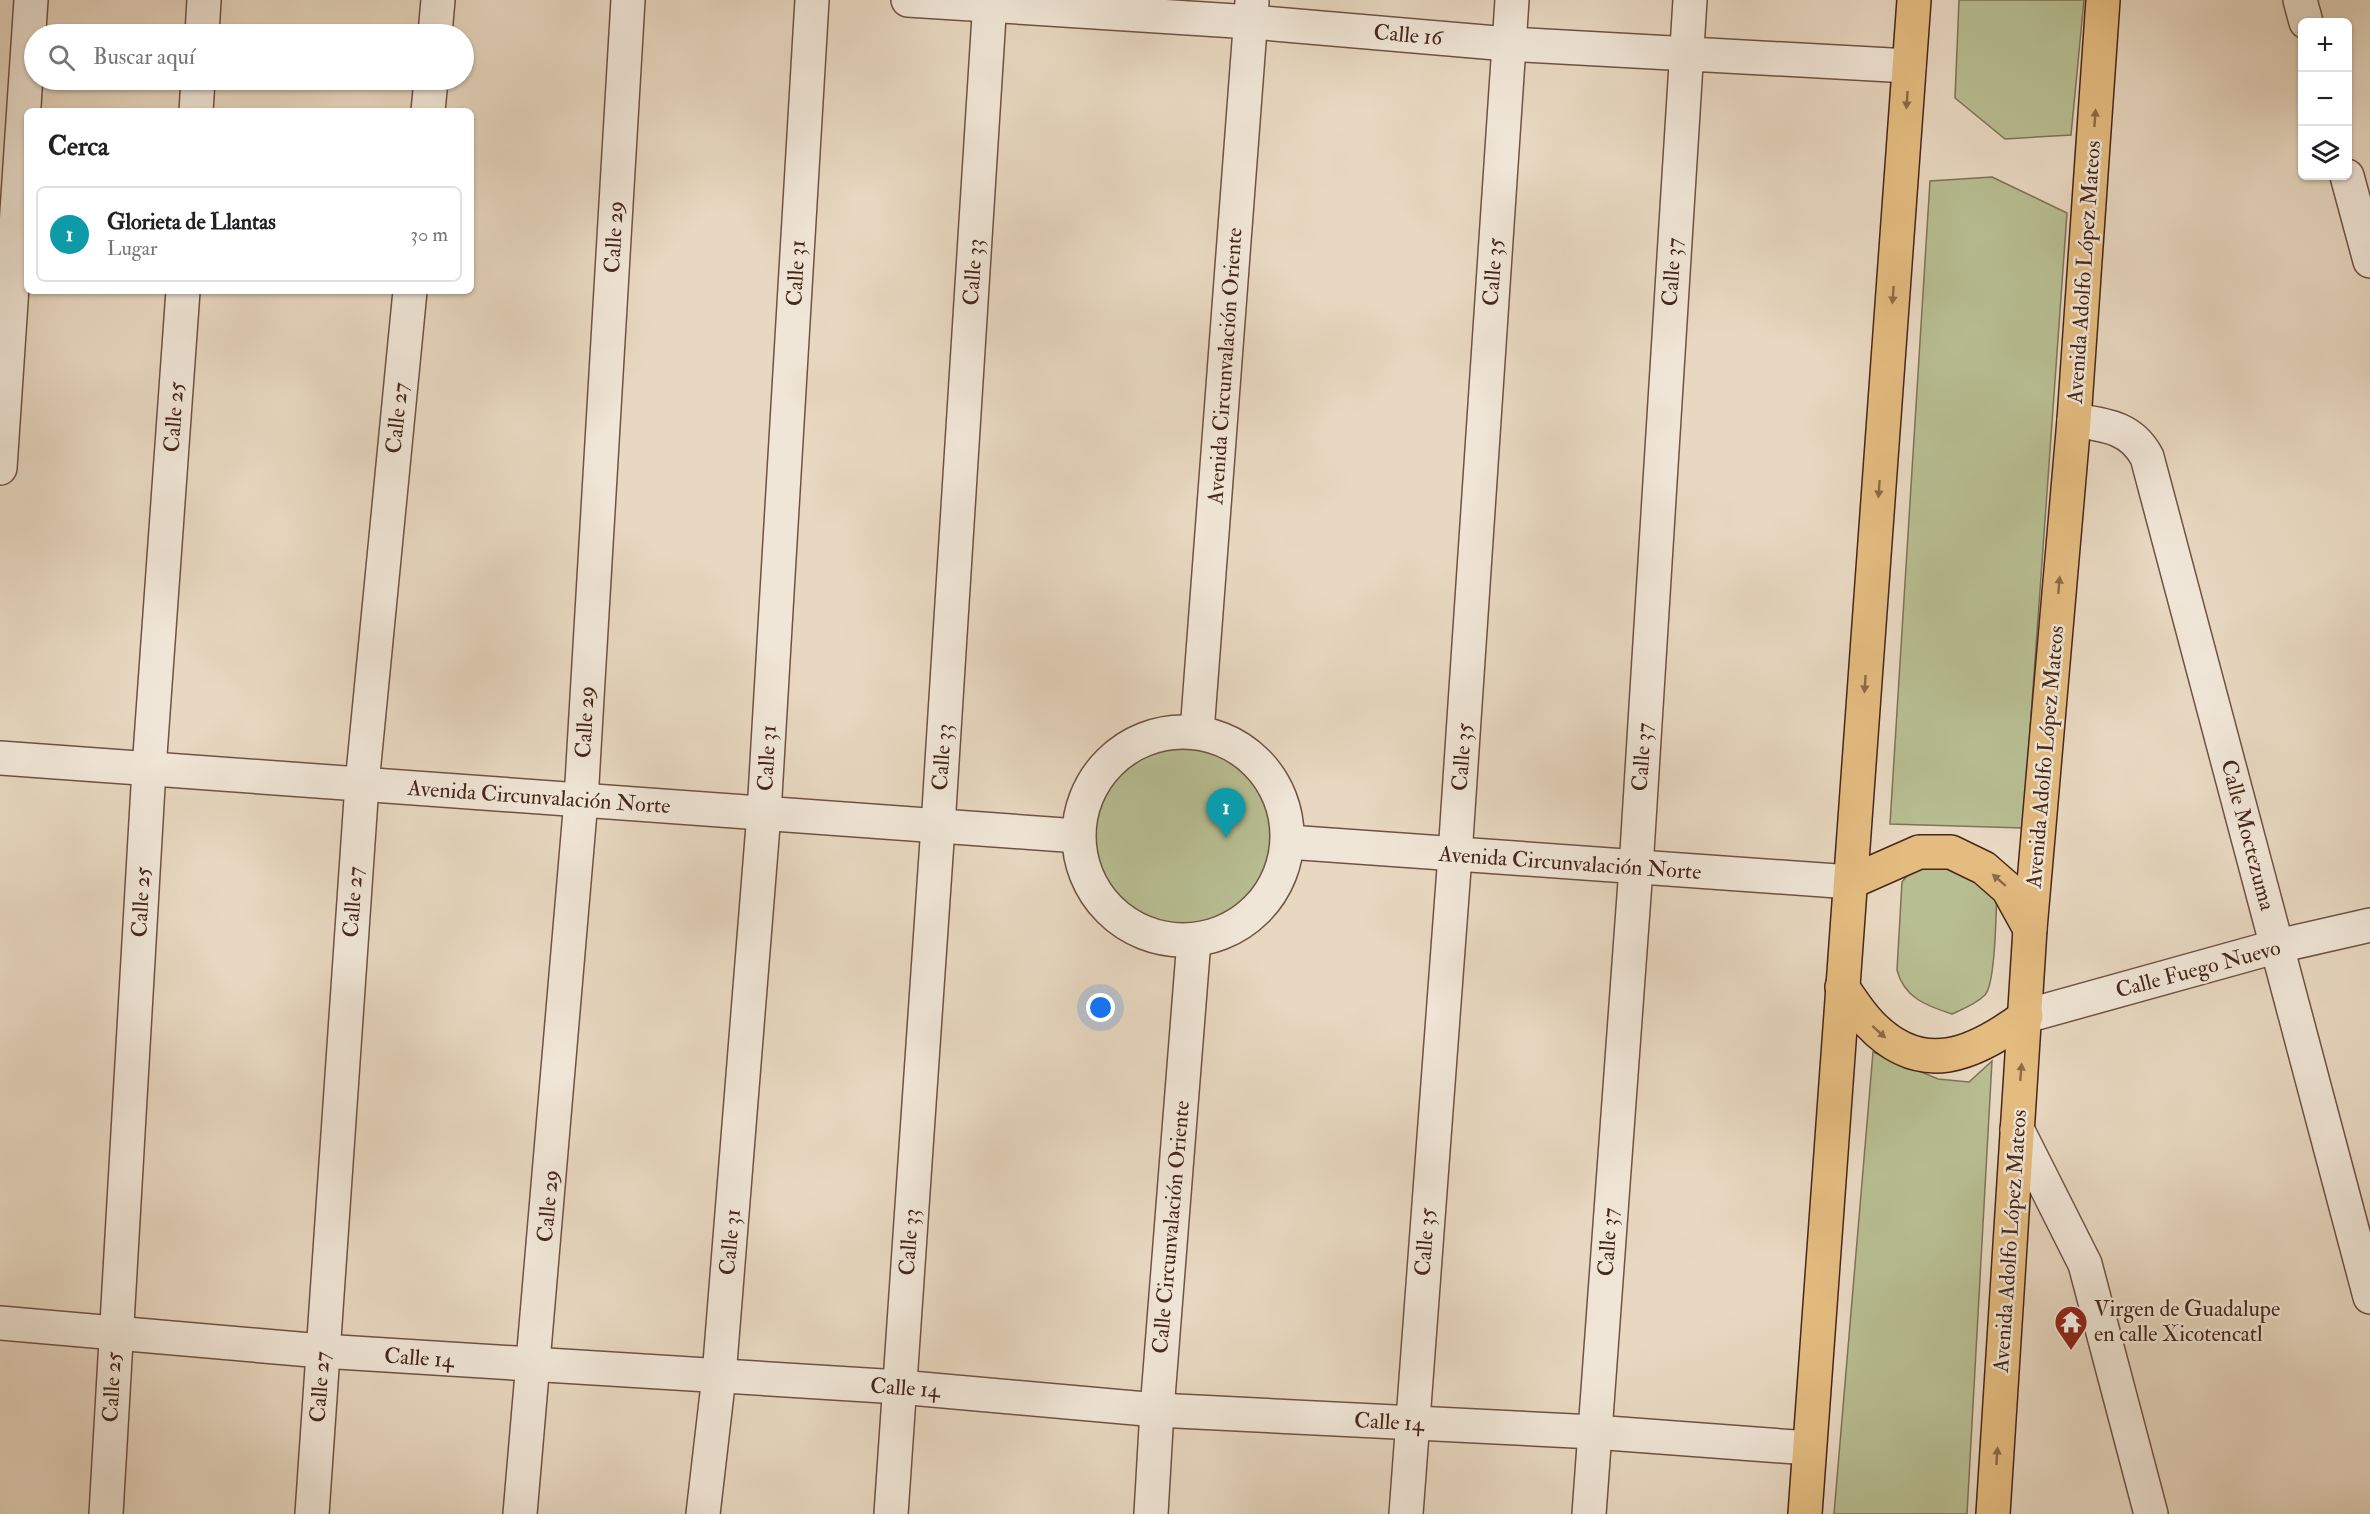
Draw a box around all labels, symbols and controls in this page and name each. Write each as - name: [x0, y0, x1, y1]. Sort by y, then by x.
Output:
- street label: Calle 16: [1372, 18, 1445, 52]
- map controls: [2298, 18, 2352, 180]
- button: +: [2298, 18, 2352, 72]
- search box: [24, 24, 474, 90]
- icon: search: [45, 41, 78, 74]
- text: Buscar aquí: [93, 43, 195, 71]
- button: −: [2298, 72, 2352, 126]
- one-way arrow: [1902, 91, 1911, 110]
- one-way arrow: [2090, 109, 2100, 128]
- button: layers: [2298, 126, 2352, 180]
- text: Cerca: [48, 131, 109, 163]
- street label: Avenida Adolfo López Mateos: [2061, 140, 2108, 405]
- street label: Calle 29: [598, 200, 630, 274]
- text: Glorieta de Llantas: [107, 208, 276, 236]
- text: 1: [66, 222, 73, 247]
- text: 30 m: [410, 222, 448, 247]
- street label: Avenida Circunvalación Oriente: [1201, 227, 1249, 506]
- text: Lugar: [107, 236, 157, 261]
- street label: Calle 35: [1477, 237, 1509, 307]
- street label: Calle 37: [1656, 237, 1688, 307]
- street label: Calle 33: [957, 238, 989, 306]
- street label: Calle 31: [780, 239, 812, 307]
- one-way arrow: [1888, 285, 1898, 304]
- street label: Calle 25: [158, 380, 190, 453]
- street label: Calle 27: [379, 381, 415, 455]
- one-way arrow: [1874, 480, 1884, 499]
- one-way arrow: [2055, 575, 2064, 594]
- street label: Avenida Adolfo López Mateos: [2019, 625, 2071, 891]
- one-way arrow: [1860, 674, 1870, 693]
- street label: Calle 29: [569, 685, 601, 759]
- street label: Calle 35: [1446, 722, 1478, 792]
- street label: Calle 37: [1626, 722, 1658, 792]
- street label: Calle 33: [926, 723, 958, 791]
- street label: Calle 31: [751, 724, 783, 792]
- street label: Calle Moctezuma: [2214, 757, 2282, 914]
- street label: Avenida Circunvalación Norte: [406, 774, 671, 820]
- pin: 1: [1206, 788, 1246, 838]
- street label: Avenida Circunvalación Norte: [1437, 840, 1702, 886]
- street label: Calle 27: [337, 865, 369, 939]
- street label: Calle 25: [125, 866, 157, 938]
- one-way arrow: [1991, 874, 2007, 887]
- street label: Calle Fuego Nuevo: [2112, 934, 2284, 1004]
- your location: [1086, 993, 1115, 1022]
- one-way arrow: [1871, 1025, 1886, 1039]
- one-way arrow: [2016, 1063, 2026, 1082]
- street label: Calle Circunvalación Oriente: [1146, 1099, 1196, 1355]
- street label: Avenida Adolfo López Mateos: [1987, 1109, 2034, 1374]
- street label: Calle 29: [531, 1169, 565, 1243]
- street label: Calle 35: [1409, 1207, 1441, 1277]
- street label: Calle 37: [1592, 1207, 1624, 1277]
- street label: Calle 31: [713, 1208, 747, 1276]
- street label: Calle 33: [893, 1208, 925, 1276]
- place label: Virgen de Guadalupe en calle Xicotencatl: [2094, 1295, 2280, 1348]
- temple icon: Virgen de Guadalupe en calle Xicotencatl: [2053, 1304, 2089, 1351]
- street label: Calle 14: [383, 1342, 456, 1374]
- street label: Calle 27: [304, 1350, 336, 1424]
- street label: Calle 25: [96, 1351, 128, 1423]
- street label: Calle 14: [869, 1372, 942, 1404]
- street label: Calle 14: [1353, 1406, 1426, 1438]
- one-way arrow: [1992, 1446, 2001, 1465]

